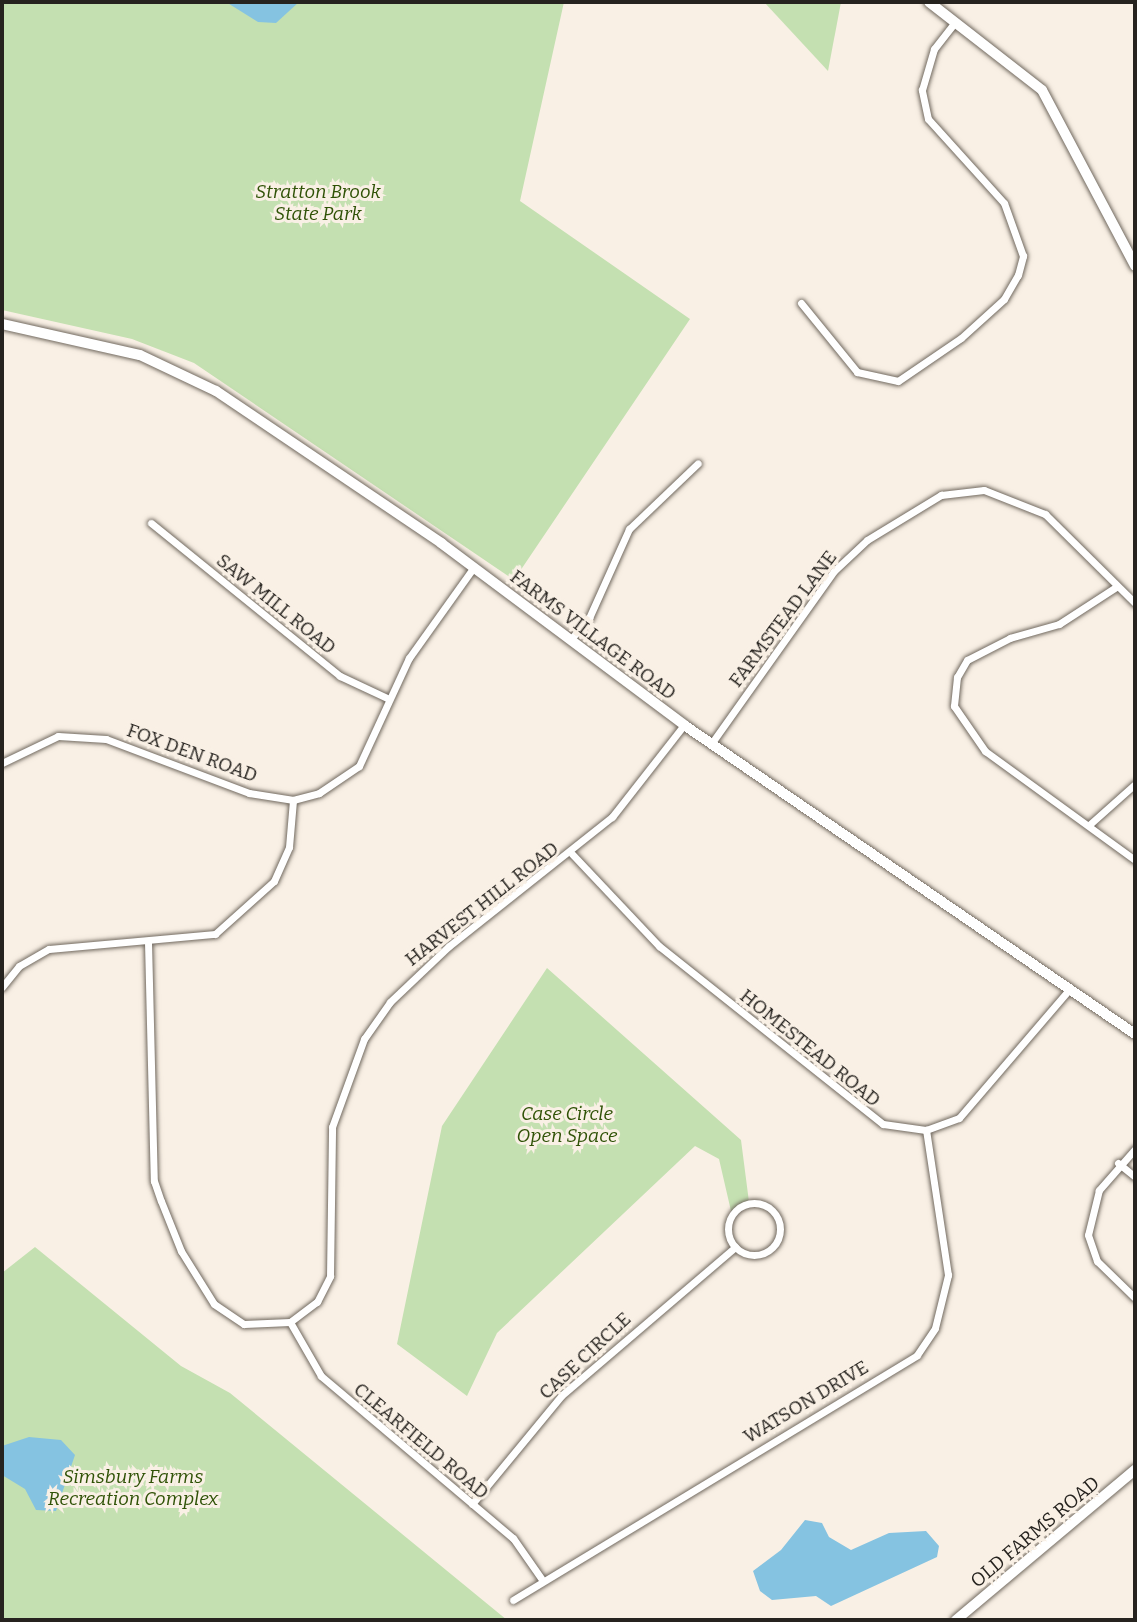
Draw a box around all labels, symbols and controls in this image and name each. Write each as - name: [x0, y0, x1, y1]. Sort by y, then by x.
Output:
- park label: Stratton Brook State Park: [255, 181, 381, 225]
- street label: FARMSTEAD LANE: [724, 546, 842, 692]
- street label: SAW MILL ROAD: [212, 549, 340, 659]
- street label: FARMS VILLAGE ROAD: [506, 565, 680, 705]
- street label: FOX DEN ROAD: [124, 719, 260, 787]
- street label: HARVEST HILL ROAD: [401, 837, 563, 971]
- street label: HOMESTEAD ROAD: [735, 984, 885, 1112]
- park label: Case Circle Open Space: [517, 1103, 617, 1147]
- street label: CASE CIRCLE: [534, 1308, 636, 1404]
- street label: WATSON DRIVE: [739, 1356, 873, 1448]
- street label: CLEARFIELD ROAD: [349, 1378, 493, 1504]
- park label: Simsbury Farms Recreation Complex: [48, 1466, 218, 1510]
- street label: OLD FARMS ROAD: [966, 1471, 1104, 1593]

